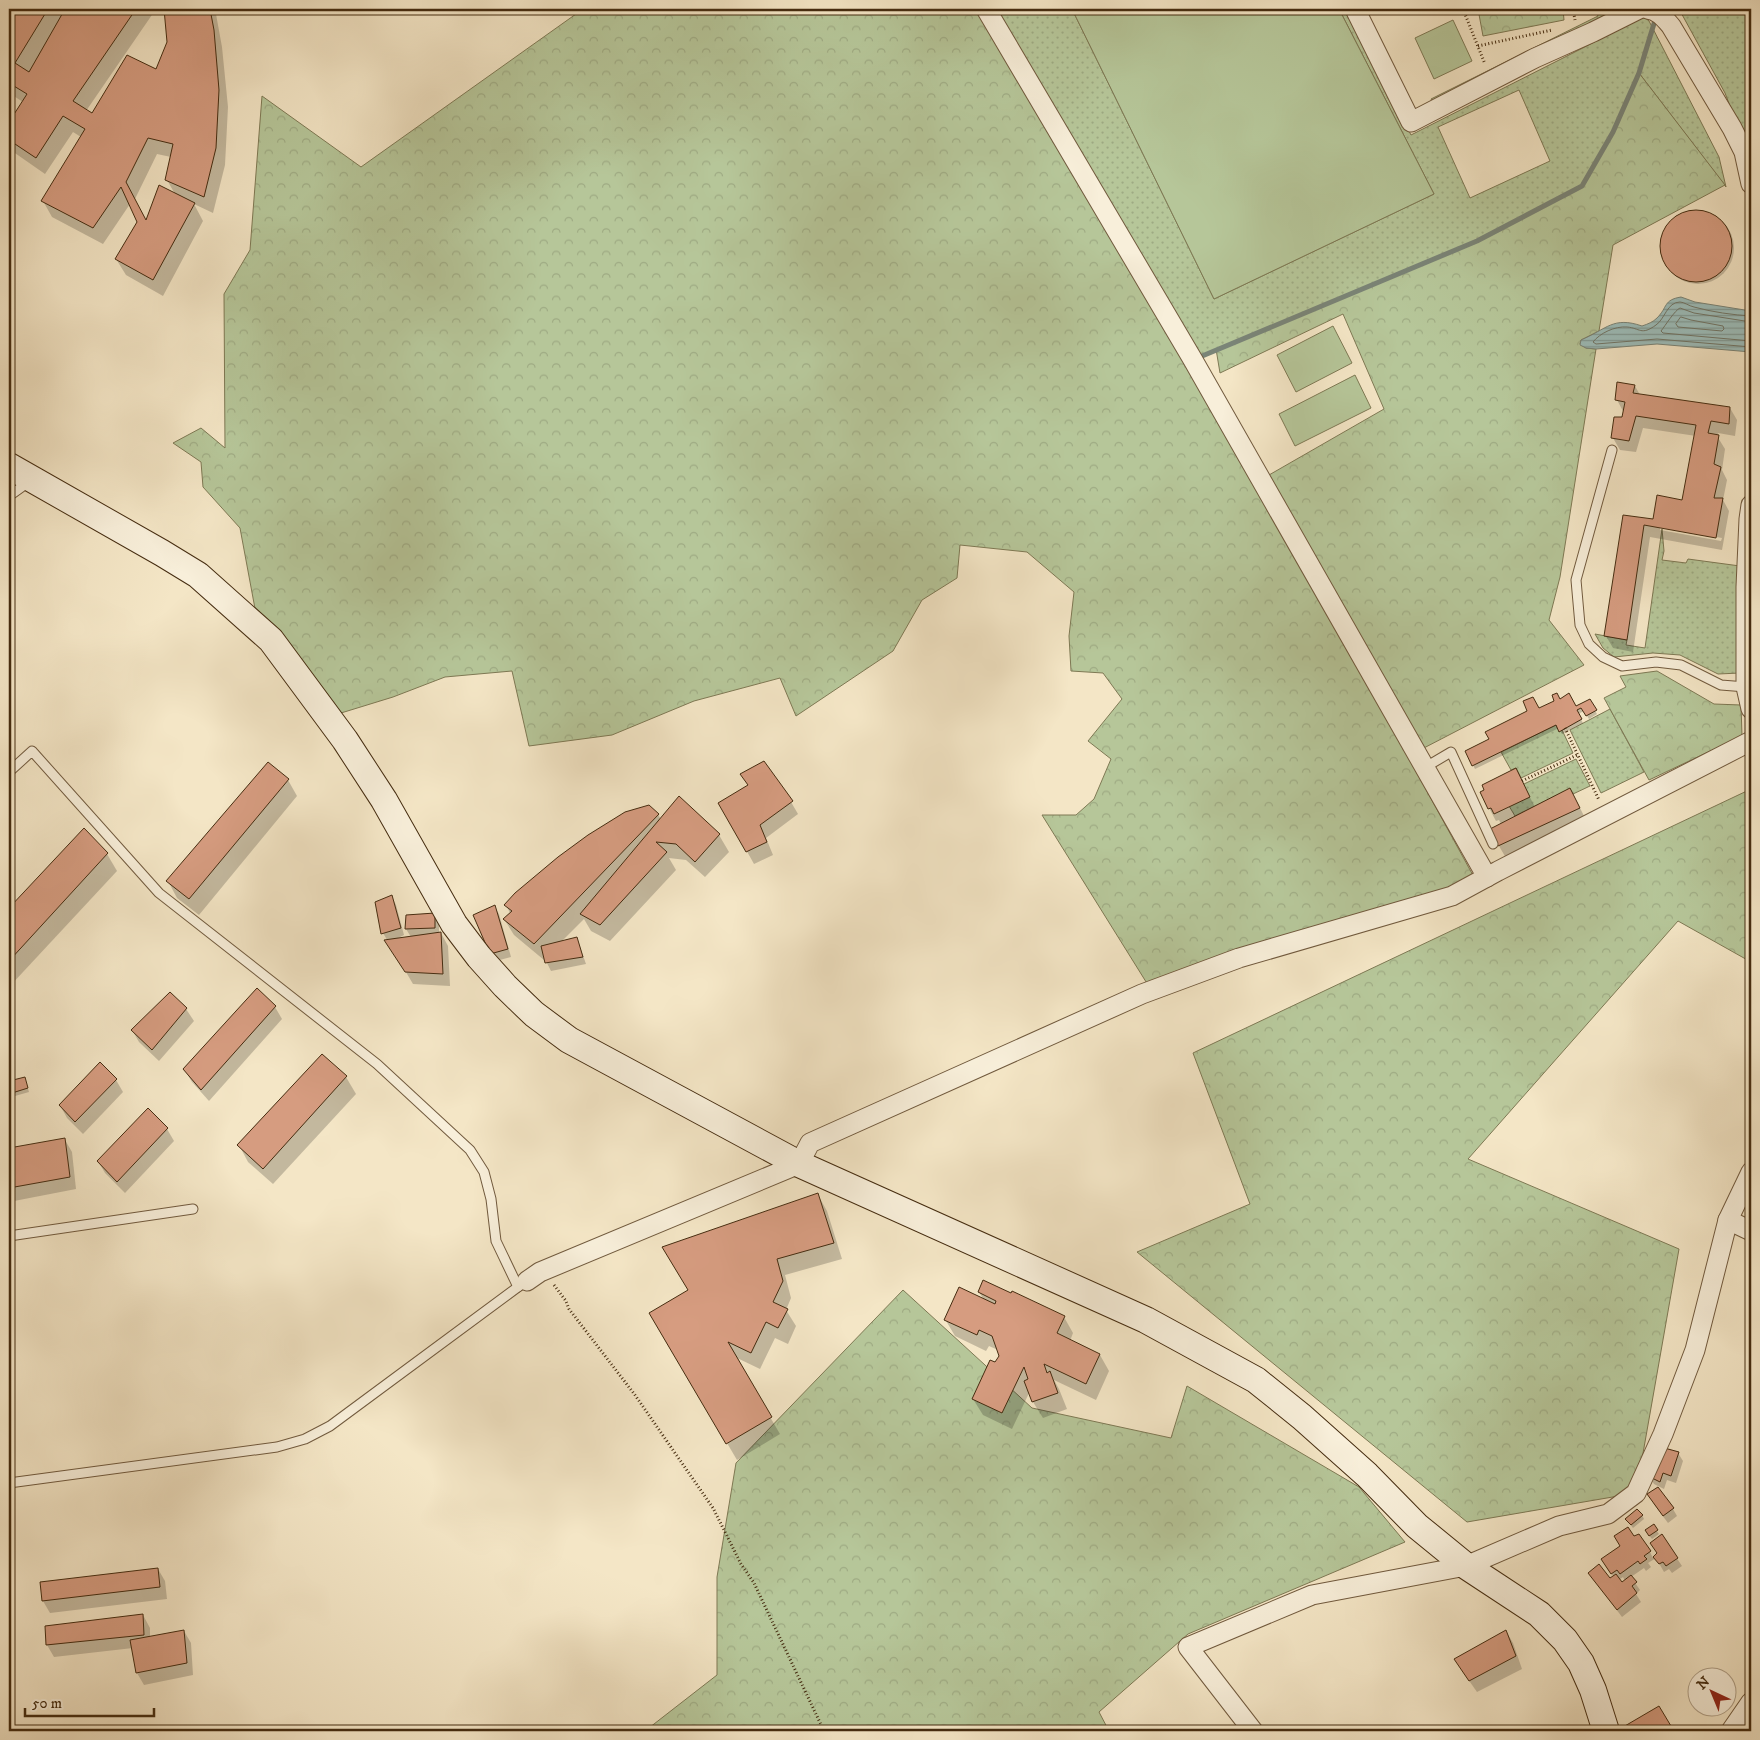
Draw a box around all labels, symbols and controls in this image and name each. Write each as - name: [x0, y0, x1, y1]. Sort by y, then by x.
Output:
- north arrow: [1688, 1668, 1738, 1718]
- text: N: [1693, 1673, 1714, 1694]
- scale bar: [25, 1685, 154, 1717]
- text: 50 m: [32, 1694, 62, 1713]

